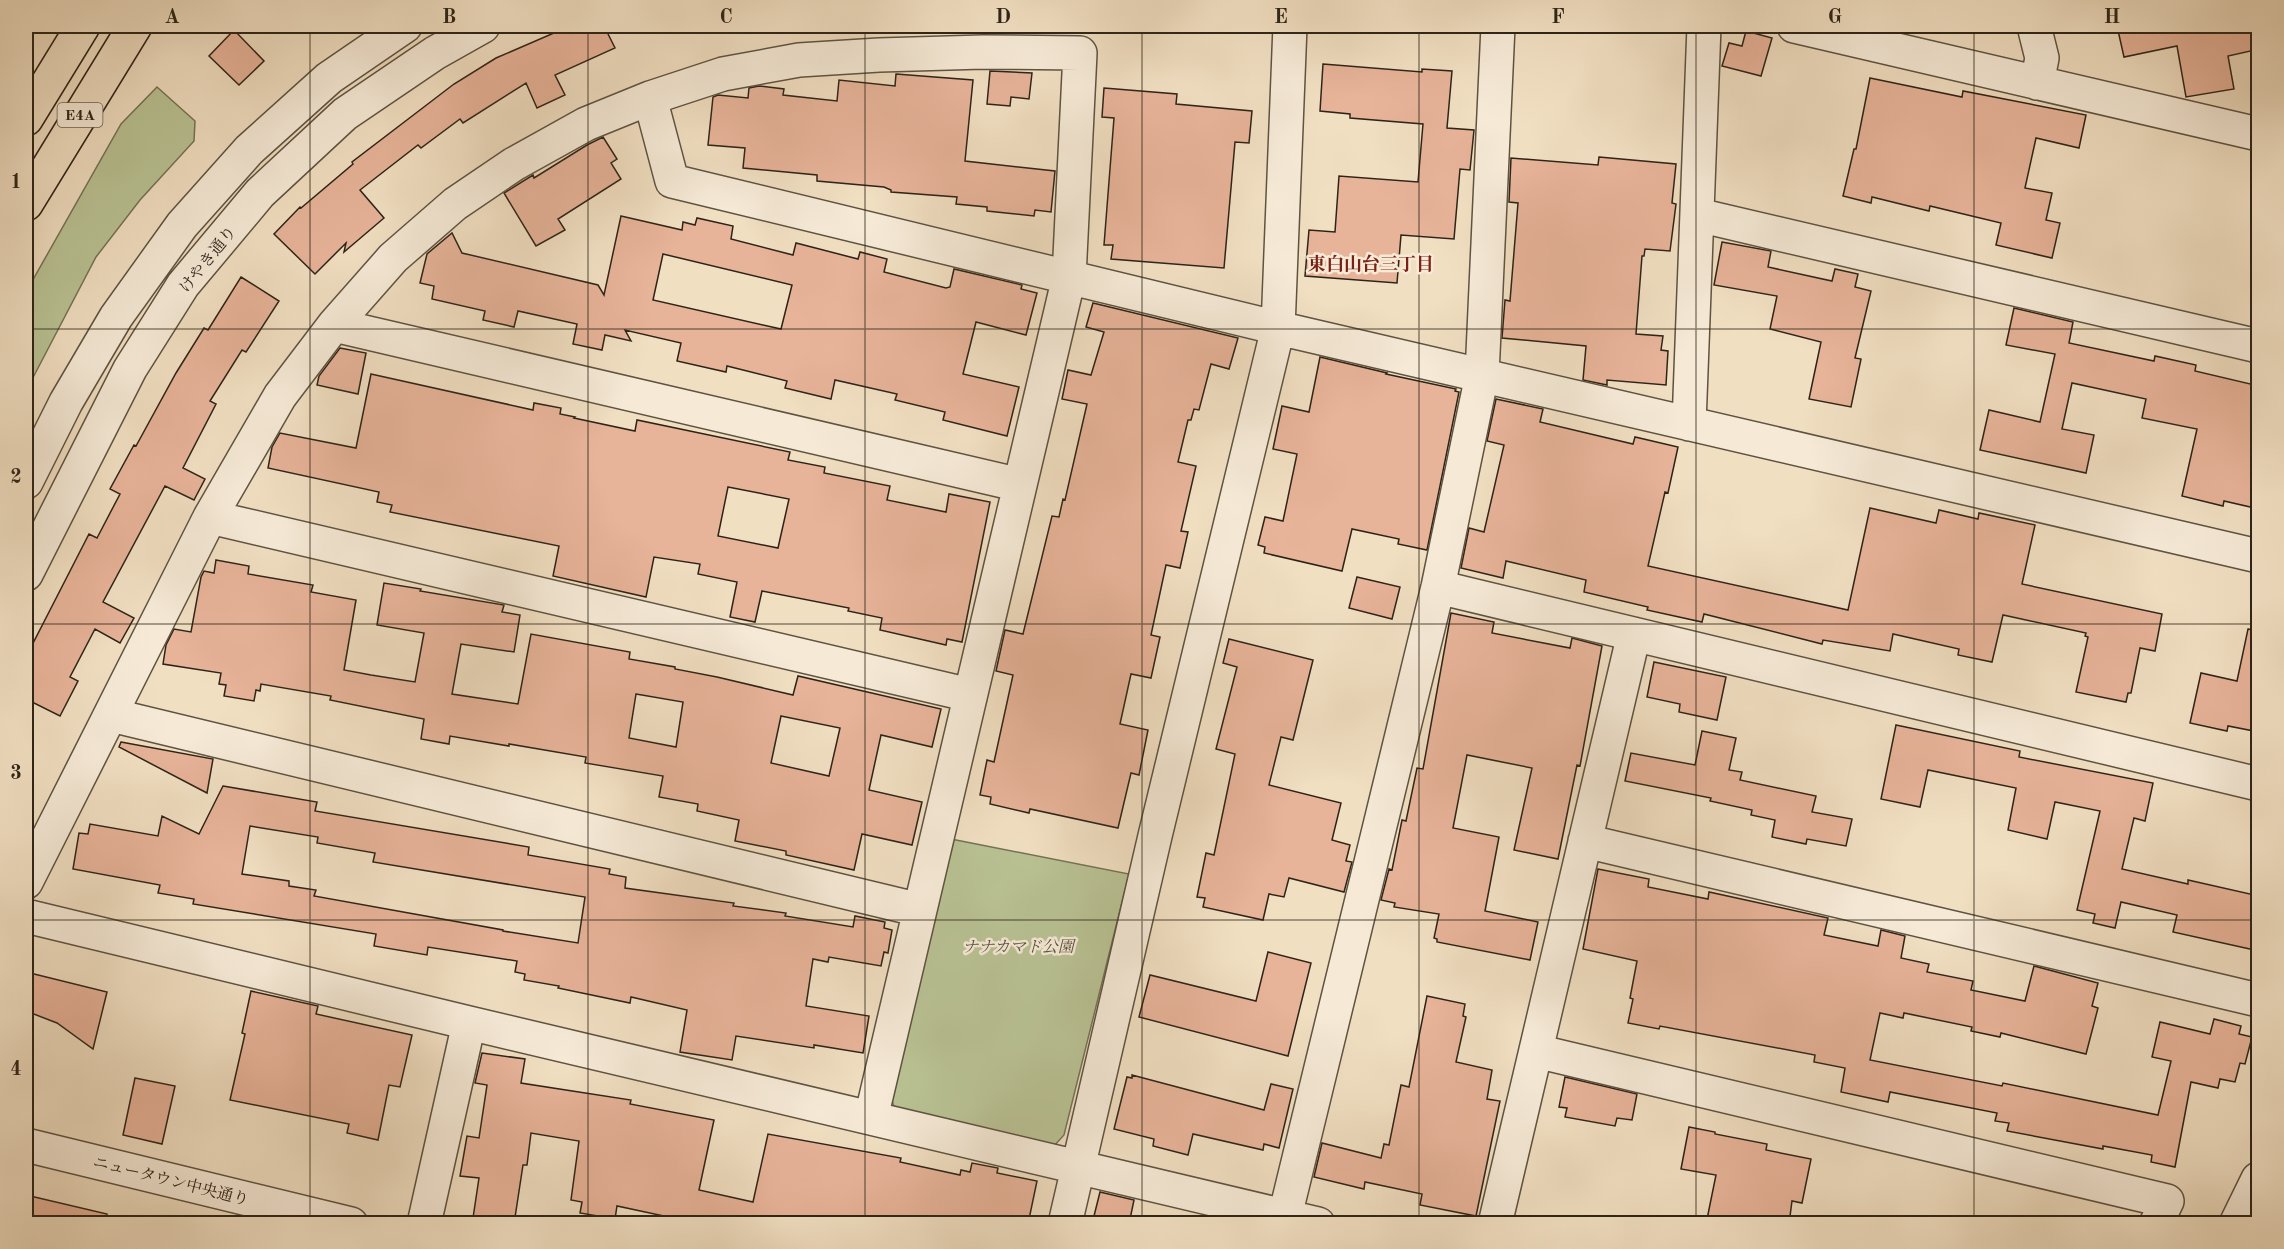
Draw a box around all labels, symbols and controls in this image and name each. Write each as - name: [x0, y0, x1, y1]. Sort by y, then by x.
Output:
- text: A: [164, 8, 180, 28]
- text: B: [442, 8, 456, 28]
- text: C: [719, 8, 733, 28]
- text: D: [995, 8, 1011, 28]
- text: E: [1274, 8, 1288, 28]
- text: F: [1551, 8, 1565, 28]
- text: G: [1828, 8, 1842, 28]
- text: H: [2104, 8, 2120, 28]
- road number: E4A: [58, 103, 103, 127]
- text: 1: [10, 173, 22, 193]
- street label: けやき通り: [176, 223, 240, 296]
- district label: 東白山台三丁目: [1308, 254, 1434, 274]
- text: 2: [10, 468, 22, 488]
- text: 3: [10, 764, 22, 784]
- park label: ナナカマド公園: [962, 938, 1077, 956]
- text: 4: [10, 1060, 22, 1080]
- street label: ニュータウン中央通り: [91, 1153, 251, 1209]

